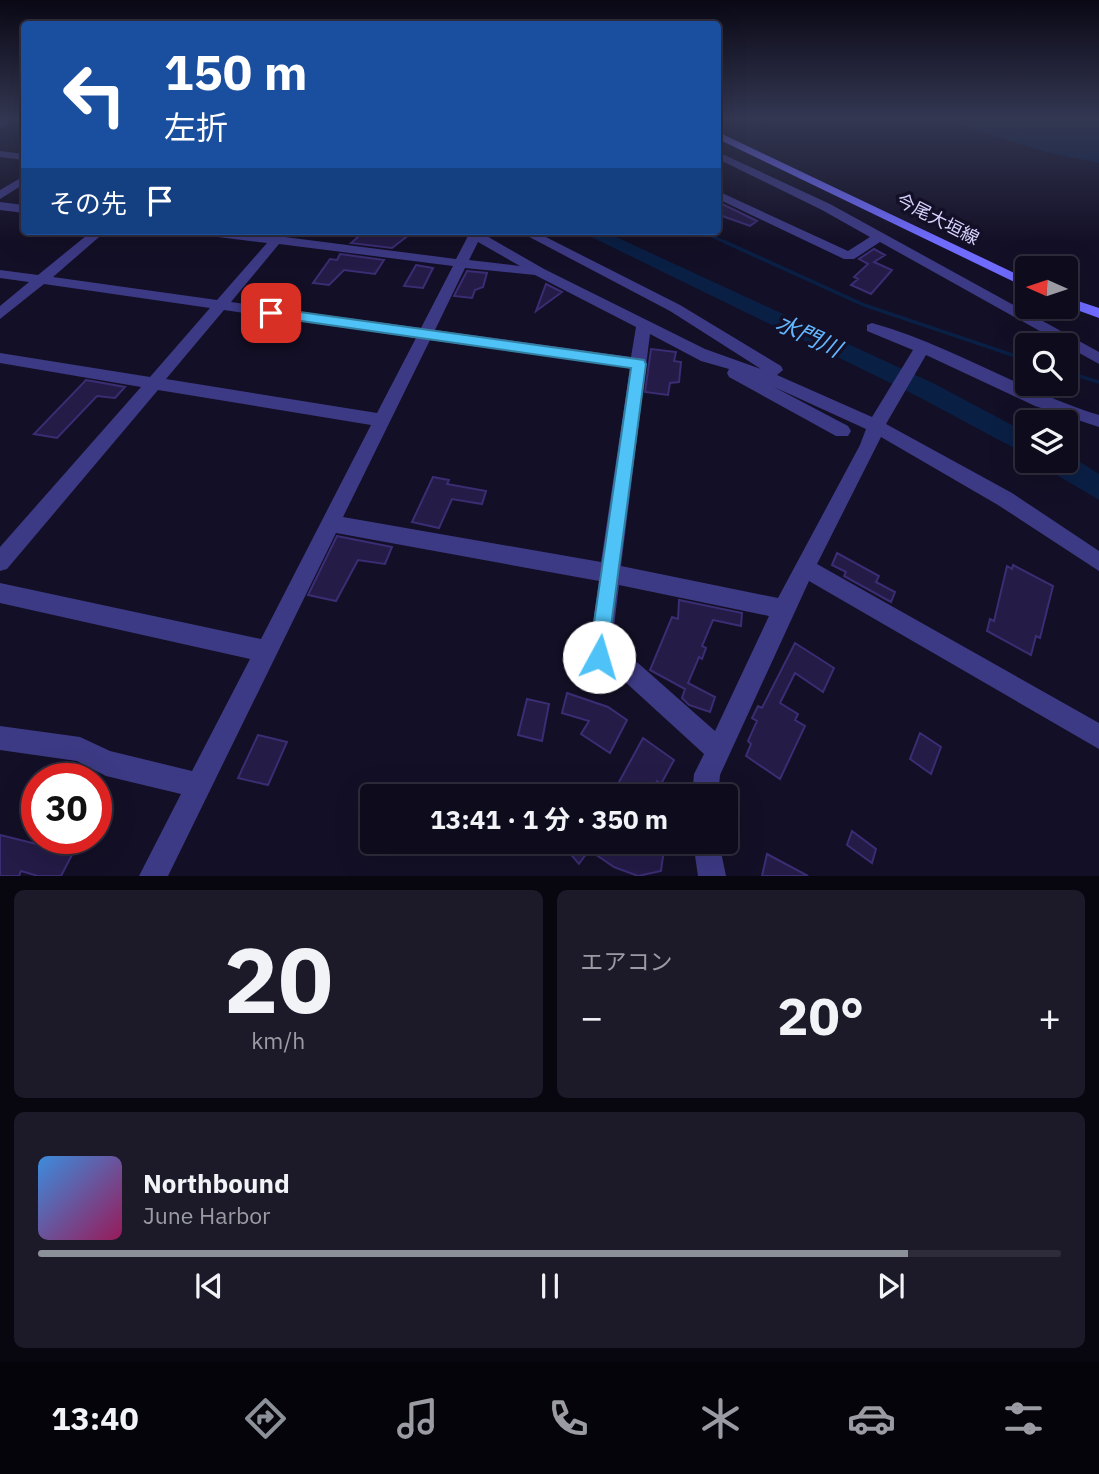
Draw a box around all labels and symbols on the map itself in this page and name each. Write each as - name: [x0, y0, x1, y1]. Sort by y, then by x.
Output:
- street label: 今尾大垣線: [893, 188, 983, 250]
- north arrow: [1015, 256, 1078, 318]
- pin: [241, 283, 301, 343]
- water label: 水門川: [771, 307, 849, 364]
- position arrow: [562, 620, 636, 694]
- speed limit sign: 30: [21, 763, 112, 854]

